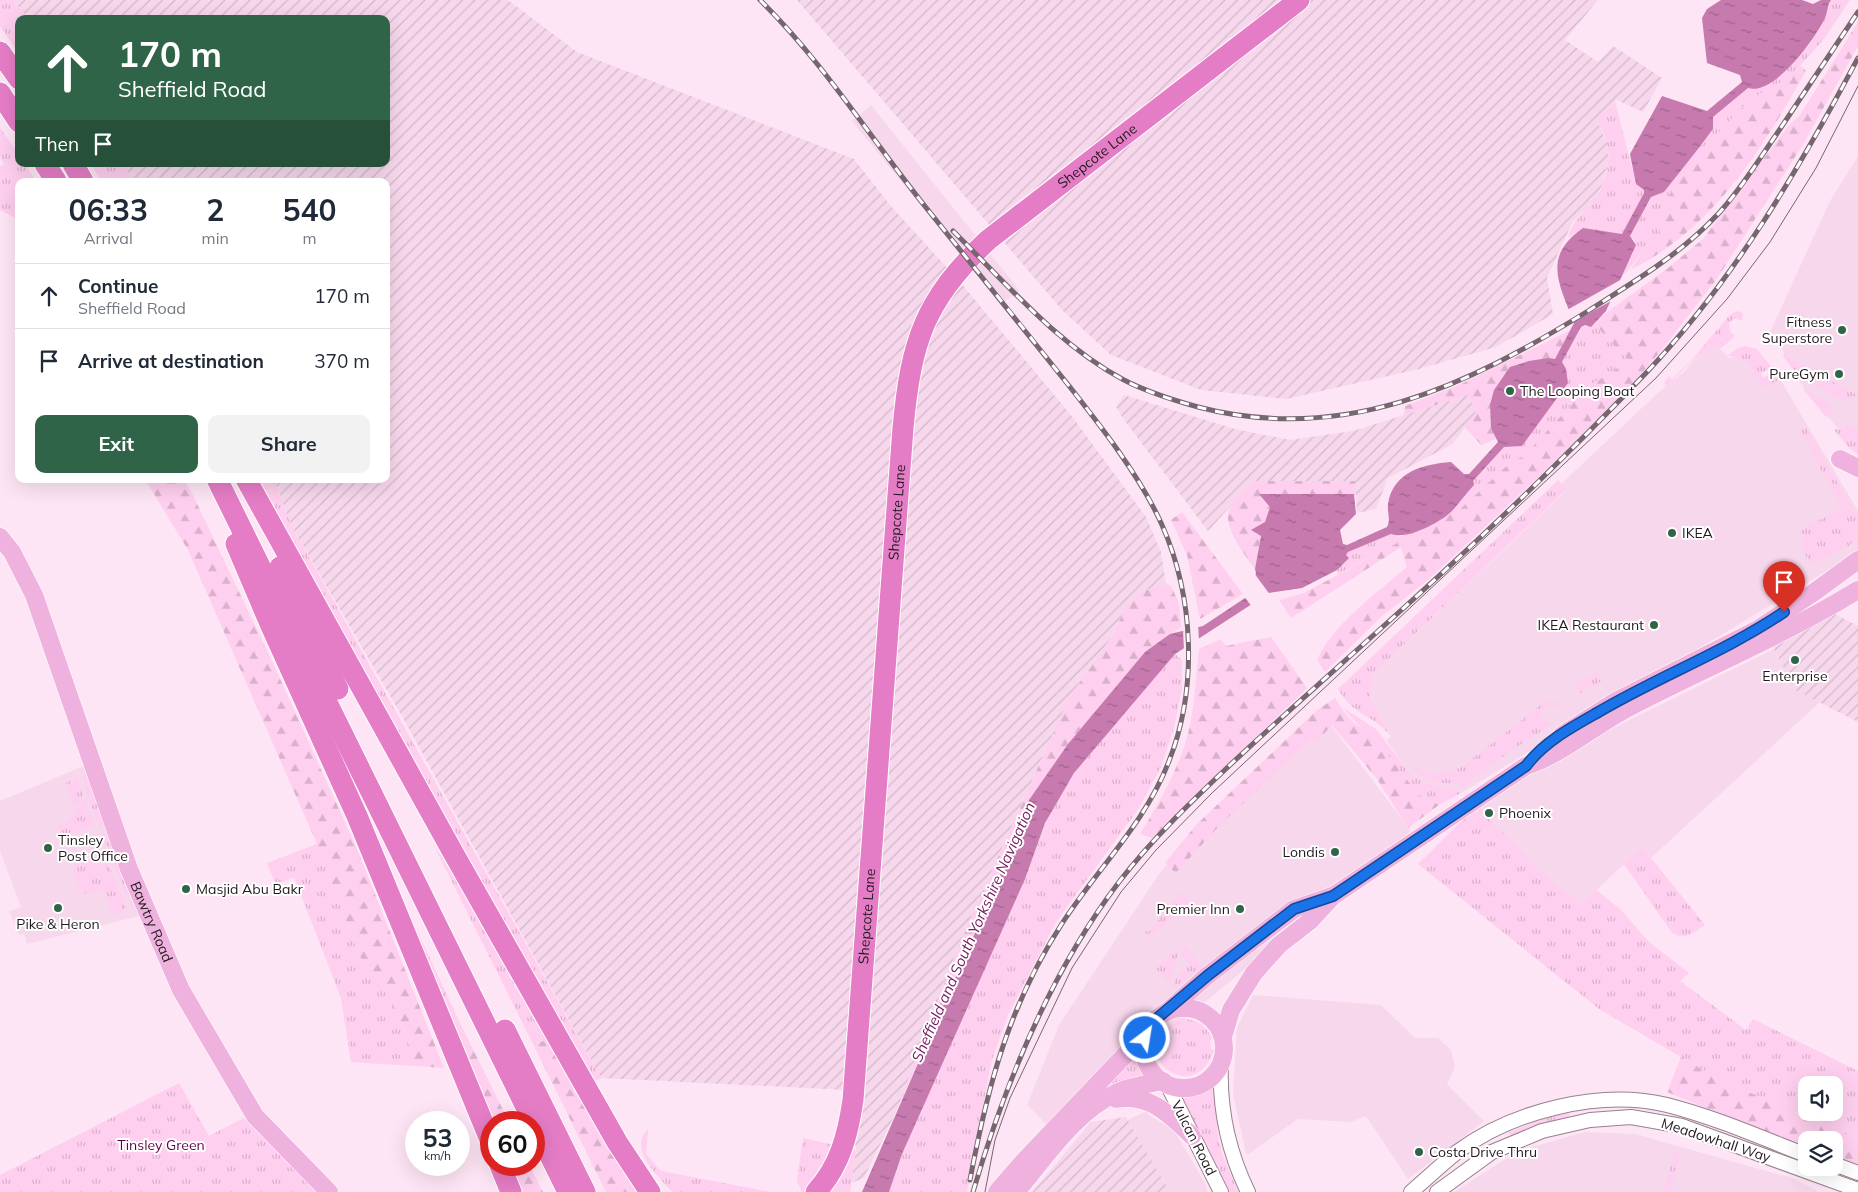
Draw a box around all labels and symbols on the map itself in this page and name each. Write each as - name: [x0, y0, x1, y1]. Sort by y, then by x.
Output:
- street label: Shepcote Lane: [1054, 119, 1140, 192]
- place label: Fitness Superstore: [1762, 313, 1832, 347]
- marker: Fitness Superstore: [1836, 324, 1848, 336]
- place label: PureGym: [1769, 365, 1829, 383]
- marker: PureGym: [1833, 368, 1845, 380]
- place label: The Looping Boat: [1520, 382, 1634, 400]
- marker: The Looping Boat: [1504, 385, 1516, 397]
- street label: Shepcote Lane: [884, 464, 909, 561]
- place label: IKEA: [1682, 524, 1714, 542]
- marker: IKEA: [1666, 527, 1678, 539]
- pin: [1763, 561, 1805, 612]
- place label: IKEA Restaurant: [1538, 616, 1644, 634]
- marker: IKEA Restaurant: [1648, 619, 1660, 631]
- marker: Enterprise: [1789, 654, 1801, 666]
- place label: Enterprise: [1762, 667, 1828, 685]
- water label: Sheffield and South Yorkshire Navigation: [907, 799, 1039, 1065]
- place label: Phoenix: [1499, 804, 1551, 822]
- marker: Phoenix: [1483, 807, 1495, 819]
- place label: Tinsley Post Office: [58, 831, 128, 865]
- marker: Tinsley Post Office: [42, 842, 54, 854]
- place label: Londis: [1283, 843, 1325, 861]
- marker: Londis: [1329, 846, 1341, 858]
- street label: Shepcote Lane: [854, 868, 879, 965]
- street label: Bawtry Road: [126, 879, 177, 965]
- place label: Masjid Abu Bakr: [196, 880, 304, 898]
- marker: Masjid Abu Bakr: [180, 883, 192, 895]
- place label: Premier Inn: [1156, 900, 1230, 918]
- marker: Pike & Heron: [52, 902, 64, 914]
- marker: Premier Inn: [1234, 903, 1246, 915]
- place label: Pike & Heron: [16, 915, 100, 933]
- position arrow: [1118, 1011, 1170, 1063]
- street label: Vulcan Road: [1167, 1097, 1221, 1179]
- speed limit sign: 60: [480, 1111, 545, 1176]
- street label: Meadowhall Way: [1659, 1114, 1773, 1166]
- park label: Tinsley Green: [117, 1136, 205, 1154]
- place label: Costa Drive Thru: [1429, 1143, 1537, 1161]
- marker: Costa Drive Thru: [1413, 1146, 1425, 1158]

